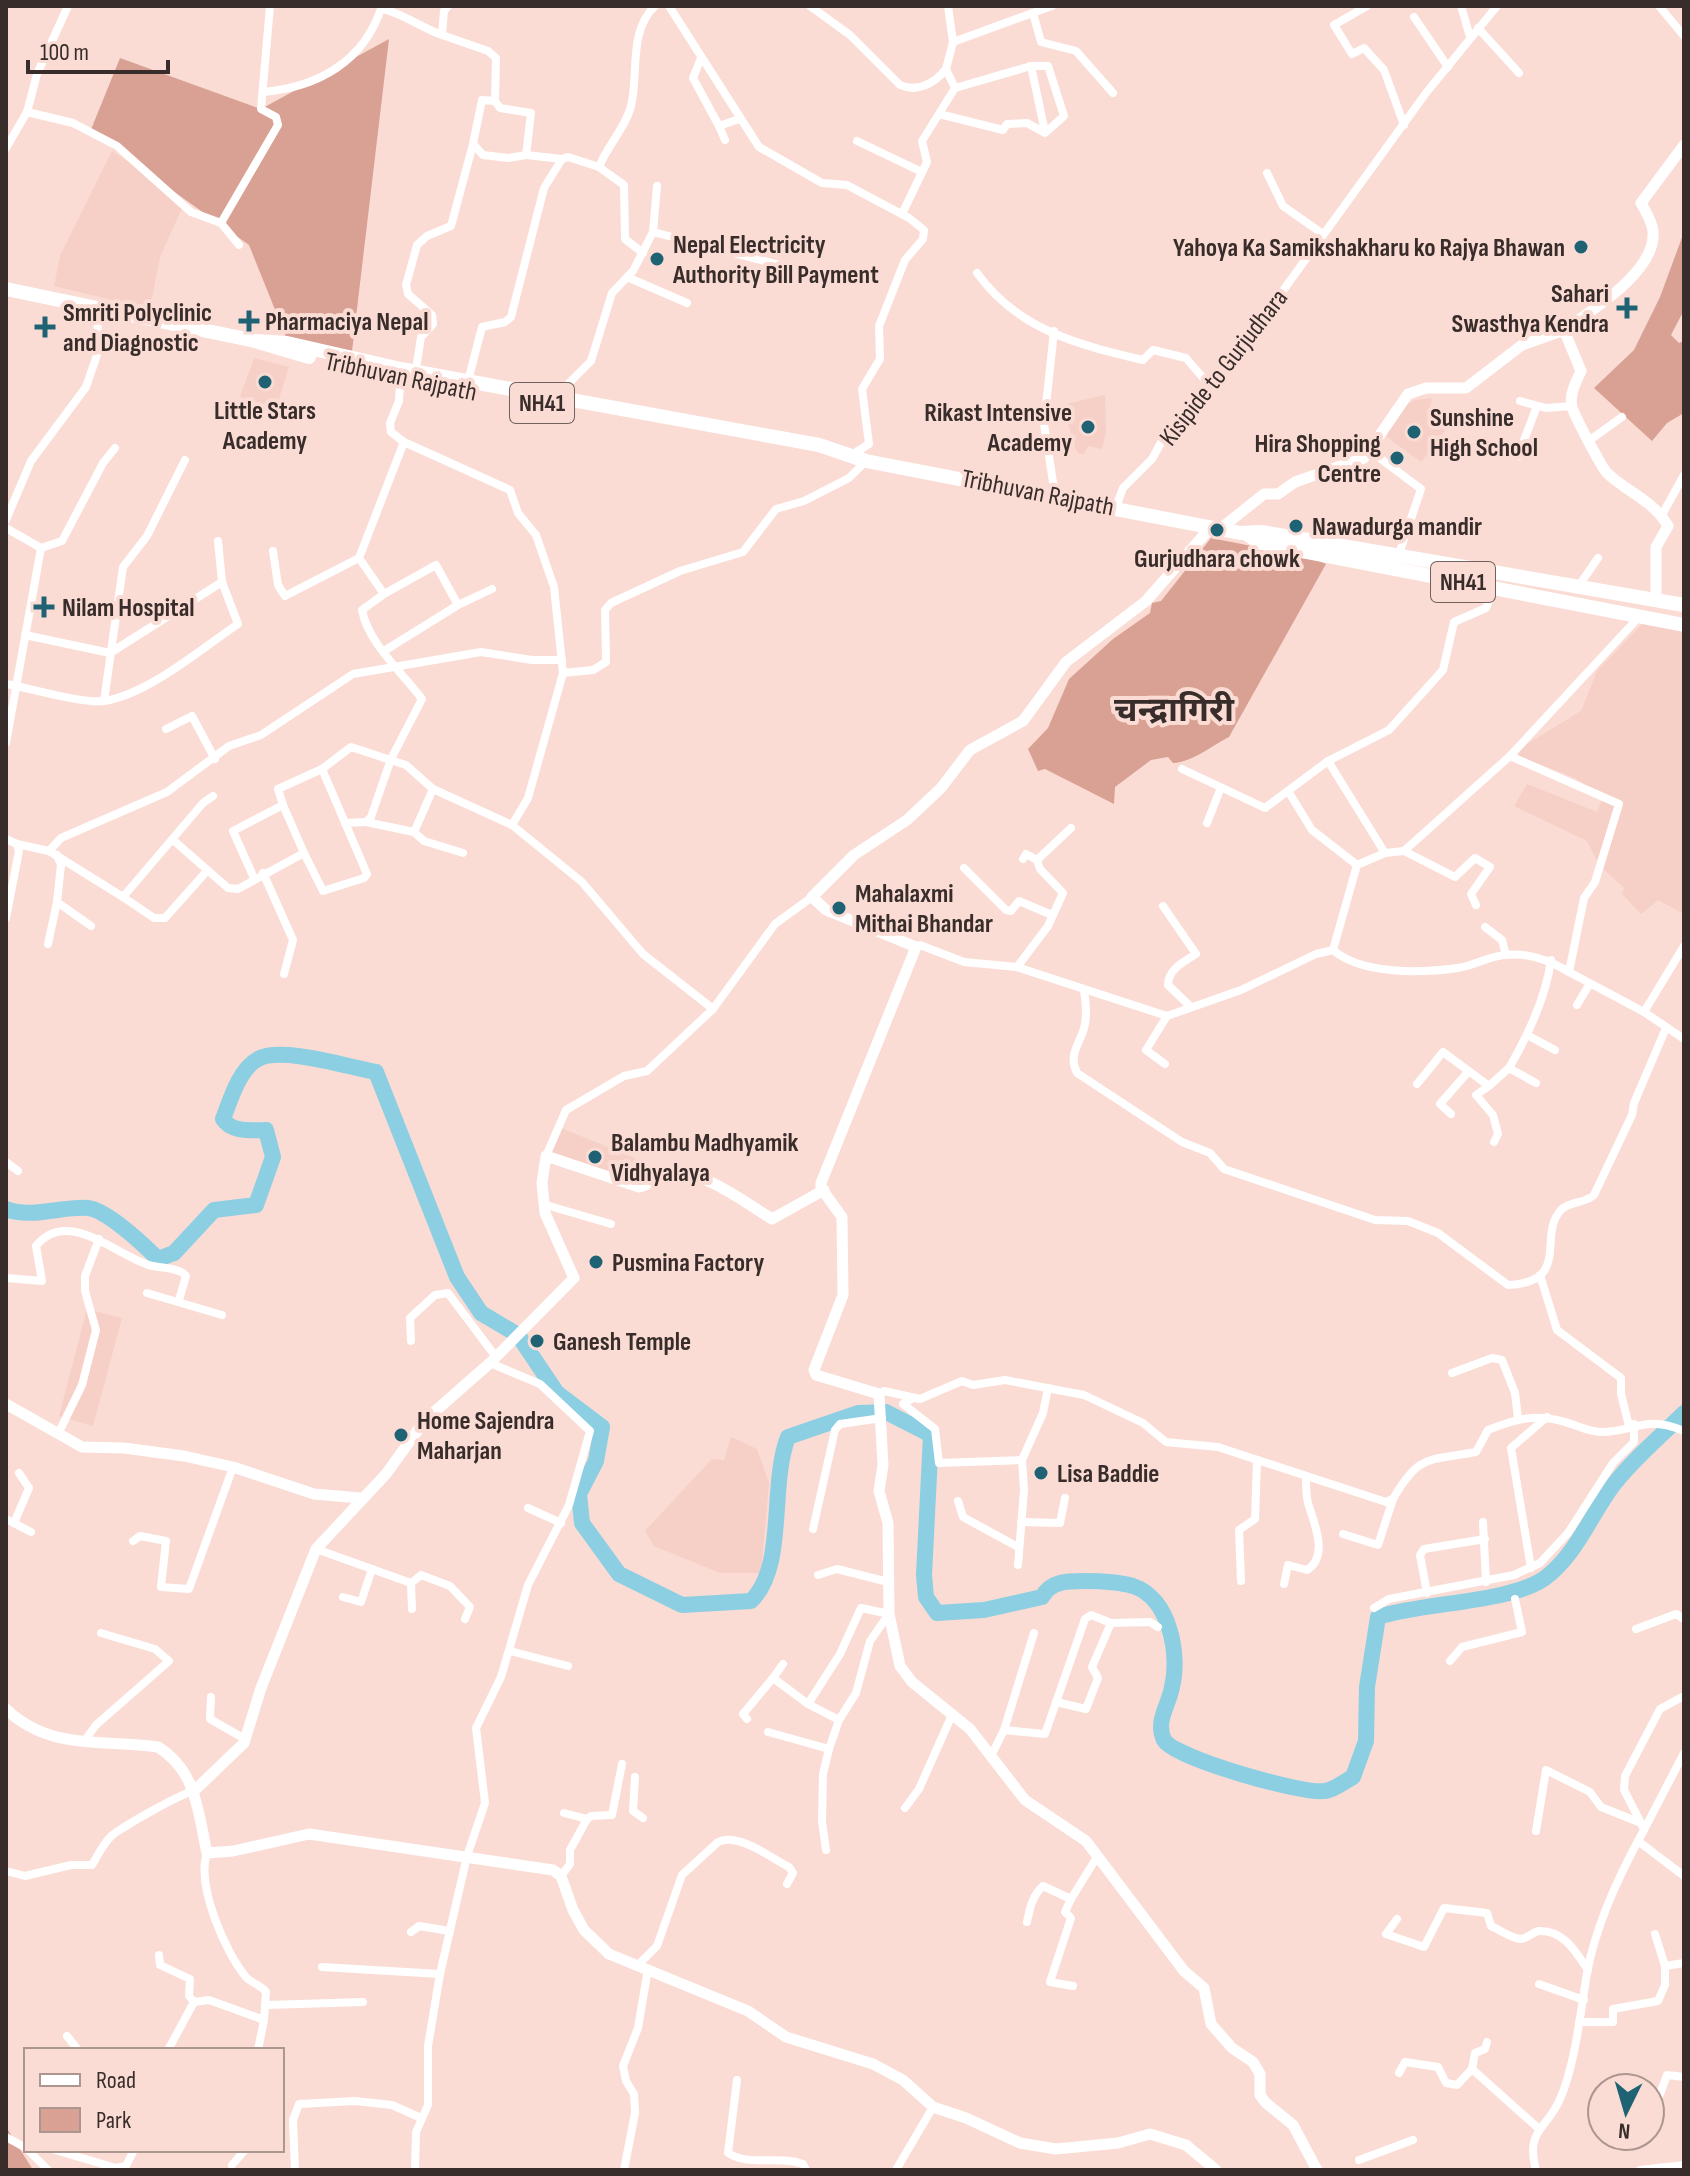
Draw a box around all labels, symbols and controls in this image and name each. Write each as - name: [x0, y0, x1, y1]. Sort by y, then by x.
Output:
- scale bar: [28, 24, 168, 74]
- text: 100 m: [40, 38, 89, 67]
- place label: Nepal Electricity Authority Bill Payment: [672, 230, 879, 291]
- place label: Yahoya Ka Samikshakharu ko Rajya Bhawan: [1173, 233, 1565, 264]
- marker: Yahoya Ka Samikshakharu ko Rajya Bhawan: [1572, 238, 1590, 256]
- marker: Nepal Electricity Authority Bill Payment: [648, 250, 666, 268]
- place label: Sahari Swasthya Kendra: [1451, 279, 1609, 340]
- street label: Kisipide to Gurjudhara: [1153, 283, 1295, 452]
- marker: Sahari Swasthya Kendra: [1616, 297, 1638, 319]
- place label: Smriti Polyclinic and Diagnostic: [63, 298, 212, 359]
- place label: Pharmaciya Nepal: [265, 307, 428, 338]
- marker: Pharmaciya Nepal: [240, 312, 258, 330]
- marker: Smriti Polyclinic and Diagnostic: [34, 316, 56, 338]
- street label: Tribhuvan Rajpath: [322, 346, 480, 409]
- marker: Little Stars Academy: [256, 373, 274, 391]
- road number: NH41: [510, 383, 574, 423]
- place label: Little Stars Academy: [214, 396, 316, 457]
- place label: Rikast Intensive Academy: [924, 398, 1072, 459]
- place label: Sunshine High School: [1430, 403, 1538, 464]
- marker: Rikast Intensive Academy: [1079, 418, 1097, 436]
- marker: Sunshine High School: [1405, 423, 1423, 441]
- place label: Hira Shopping Centre: [1255, 429, 1381, 490]
- marker: Hira Shopping Centre: [1388, 449, 1406, 467]
- street label: Tribhuvan Rajpath: [959, 463, 1117, 523]
- place label: Nawadurga mandir: [1312, 512, 1482, 543]
- marker: Nawadurga mandir: [1287, 517, 1305, 535]
- marker: Gurjudhara chowk: [1208, 521, 1226, 539]
- place label: Gurjudhara chowk: [1134, 544, 1300, 575]
- road number: NH41: [1431, 562, 1495, 602]
- place label: Nilam Hospital: [62, 593, 195, 624]
- marker: Nilam Hospital: [33, 596, 55, 618]
- district label: चन्द्रागिरी: [1114, 690, 1235, 731]
- place label: Mahalaxmi Mithai Bhandar: [855, 879, 993, 940]
- marker: Mahalaxmi Mithai Bhandar: [830, 899, 848, 917]
- place label: Balambu Madhyamik Vidhyalaya: [611, 1128, 798, 1189]
- marker: Balambu Madhyamik Vidhyalaya: [586, 1148, 604, 1166]
- place label: Pusmina Factory: [612, 1248, 764, 1279]
- marker: Pusmina Factory: [587, 1253, 605, 1271]
- place label: Ganesh Temple: [553, 1327, 691, 1358]
- marker: Ganesh Temple: [528, 1332, 546, 1350]
- place label: Home Sajendra Maharjan: [417, 1406, 554, 1467]
- marker: Home Sajendra Maharjan: [392, 1426, 410, 1444]
- place label: Lisa Baddie: [1057, 1459, 1159, 1490]
- marker: Lisa Baddie: [1032, 1464, 1050, 1482]
- legend: [24, 2048, 284, 2152]
- text: Road: [96, 2066, 136, 2095]
- north arrow: [1586, 2072, 1666, 2152]
- text: Park: [96, 2106, 131, 2135]
- text: N: [1617, 2116, 1631, 2144]

